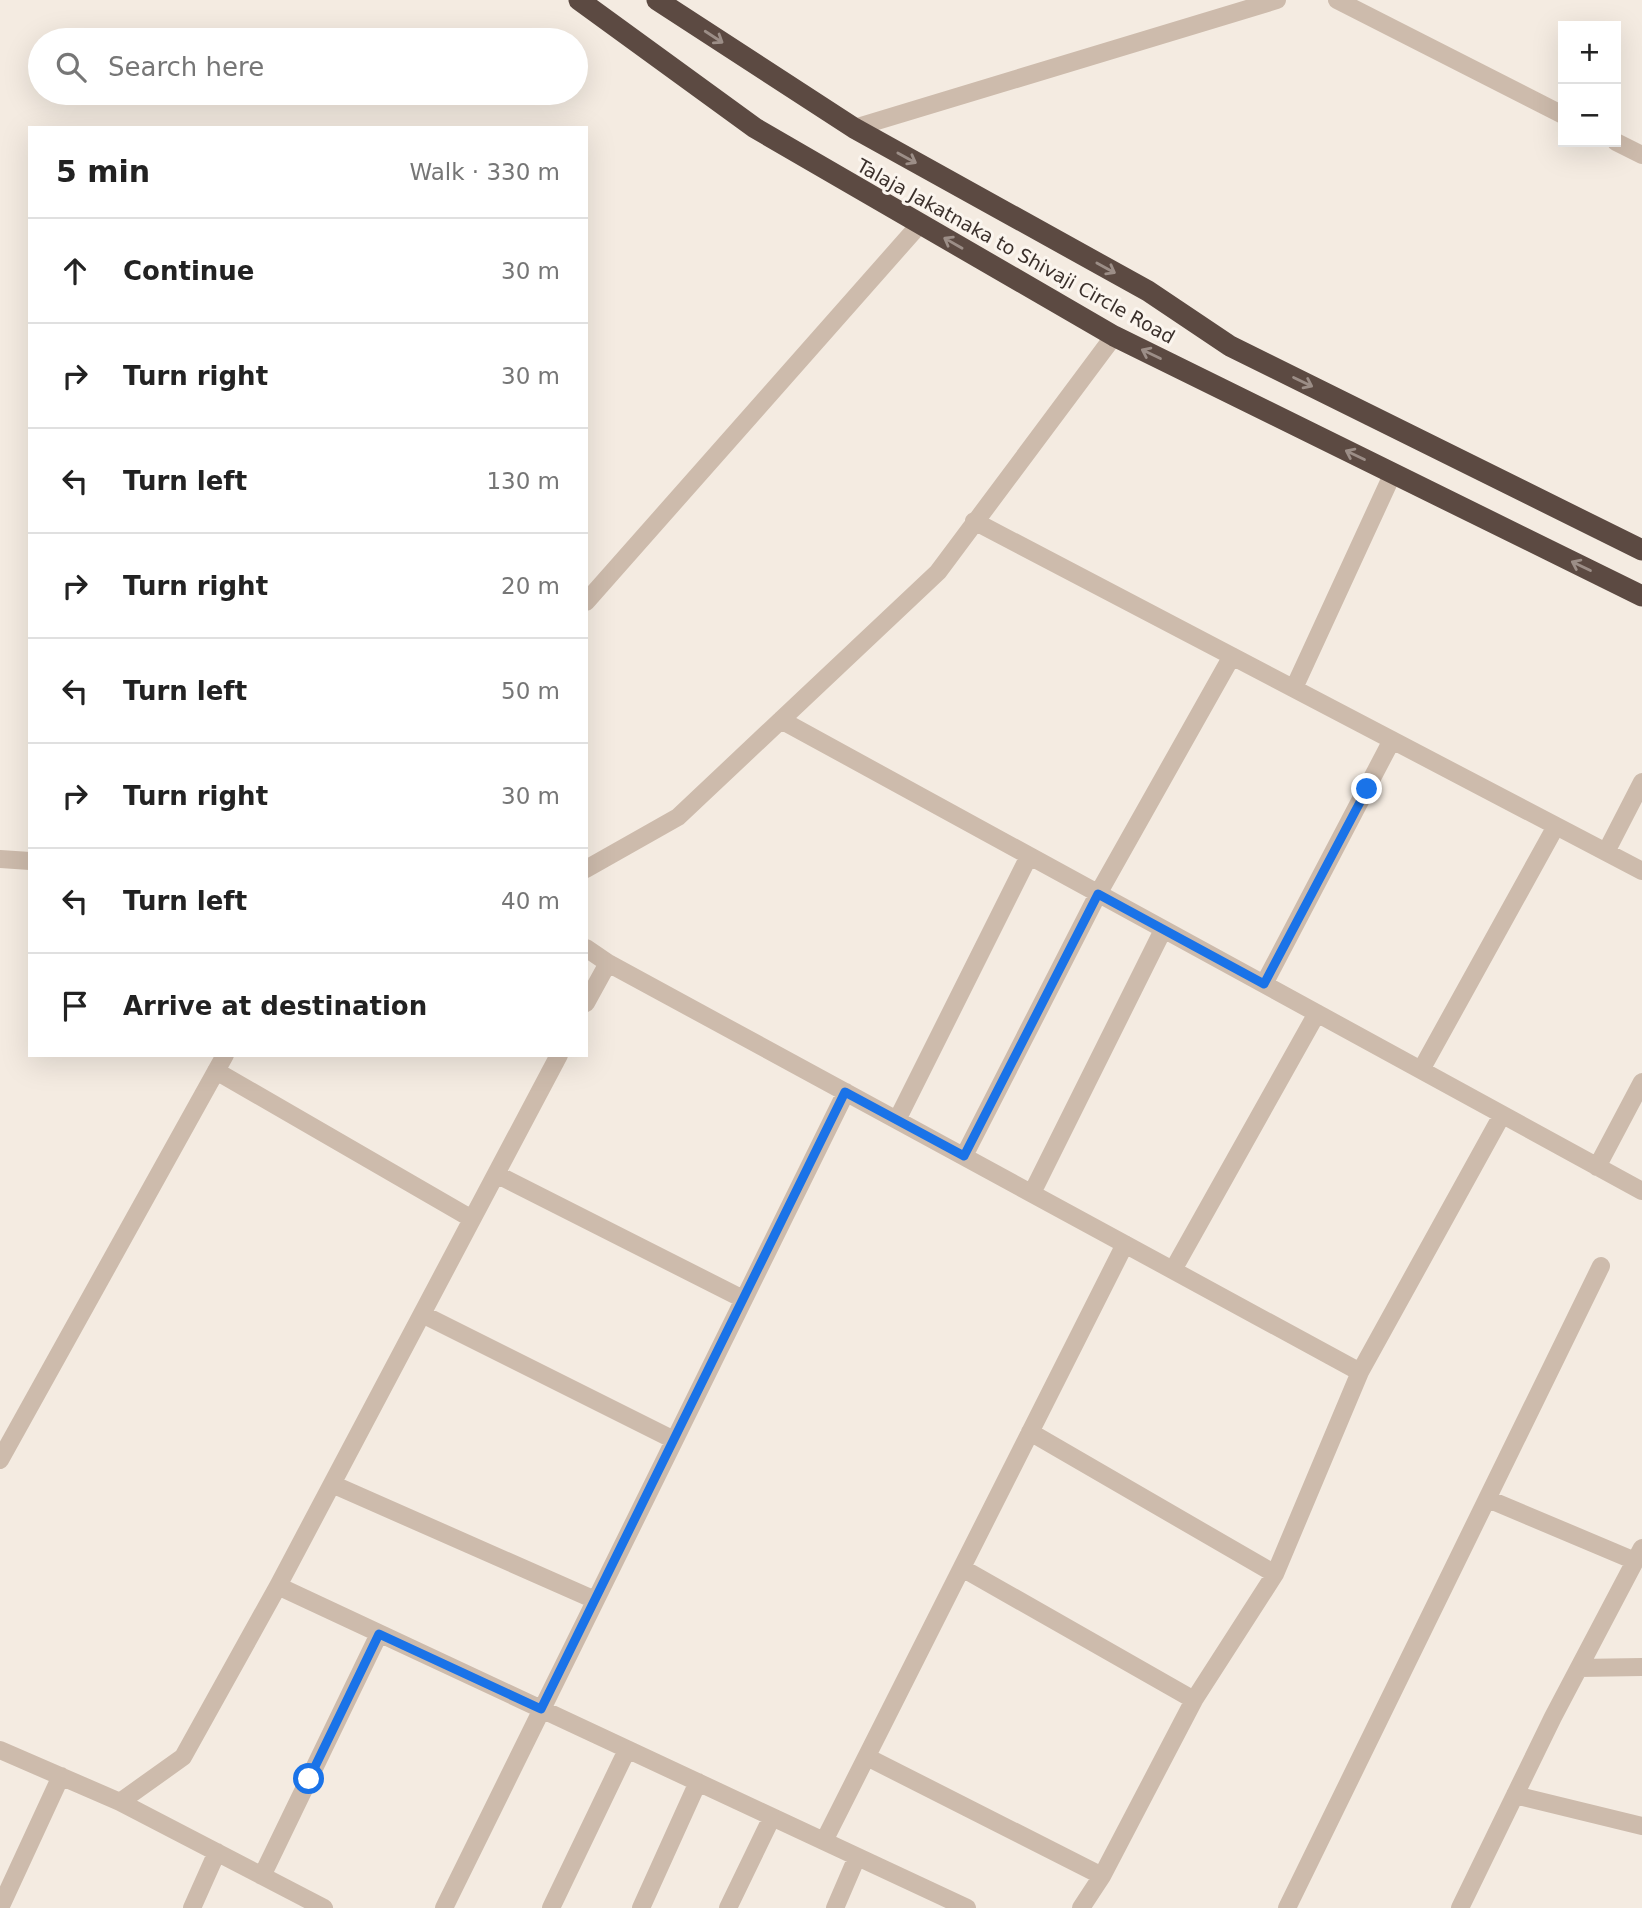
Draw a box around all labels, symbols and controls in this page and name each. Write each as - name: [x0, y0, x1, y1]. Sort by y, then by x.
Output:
- map controls: [1558, 21, 1621, 147]
- button: +: [1558, 21, 1621, 84]
- search box: [28, 28, 588, 105]
- one-way arrow: [704, 31, 724, 45]
- icon: search: [52, 48, 90, 86]
- text: Search here: [108, 52, 264, 82]
- button: −: [1558, 84, 1621, 147]
- one-way arrow: [896, 152, 917, 165]
- text: 5 min: [56, 154, 150, 189]
- street label: Talaja Jakatnaka to Shivaji Circle Road: [852, 154, 1179, 348]
- text: Walk · 330 m: [409, 159, 560, 185]
- one-way arrow: [943, 236, 963, 250]
- icon: ahead: [56, 252, 94, 290]
- text: Continue: [123, 256, 254, 286]
- text: 30 m: [501, 258, 560, 284]
- one-way arrow: [1095, 262, 1116, 275]
- one-way arrow: [1141, 347, 1162, 361]
- icon: right: [56, 357, 94, 395]
- text: Turn right: [123, 361, 268, 391]
- text: 30 m: [501, 363, 560, 389]
- one-way arrow: [1292, 376, 1313, 389]
- one-way arrow: [1345, 447, 1366, 461]
- icon: left: [56, 462, 94, 500]
- text: Turn left: [123, 466, 247, 496]
- text: 130 m: [486, 468, 560, 494]
- one-way arrow: [1571, 559, 1592, 573]
- icon: right: [56, 567, 94, 605]
- text: Turn right: [123, 571, 268, 601]
- text: 20 m: [501, 573, 560, 599]
- icon: left: [56, 672, 94, 710]
- text: Turn left: [123, 676, 247, 706]
- text: 50 m: [501, 678, 560, 704]
- route end: [1351, 773, 1382, 804]
- icon: right: [56, 777, 94, 815]
- text: Turn right: [123, 781, 268, 811]
- text: 30 m: [501, 783, 560, 809]
- icon: left: [56, 882, 94, 920]
- text: Turn left: [123, 886, 247, 916]
- text: 40 m: [501, 888, 560, 914]
- icon: arrive: [56, 987, 94, 1025]
- text: Arrive at destination: [123, 991, 427, 1021]
- route start: [293, 1763, 324, 1794]

